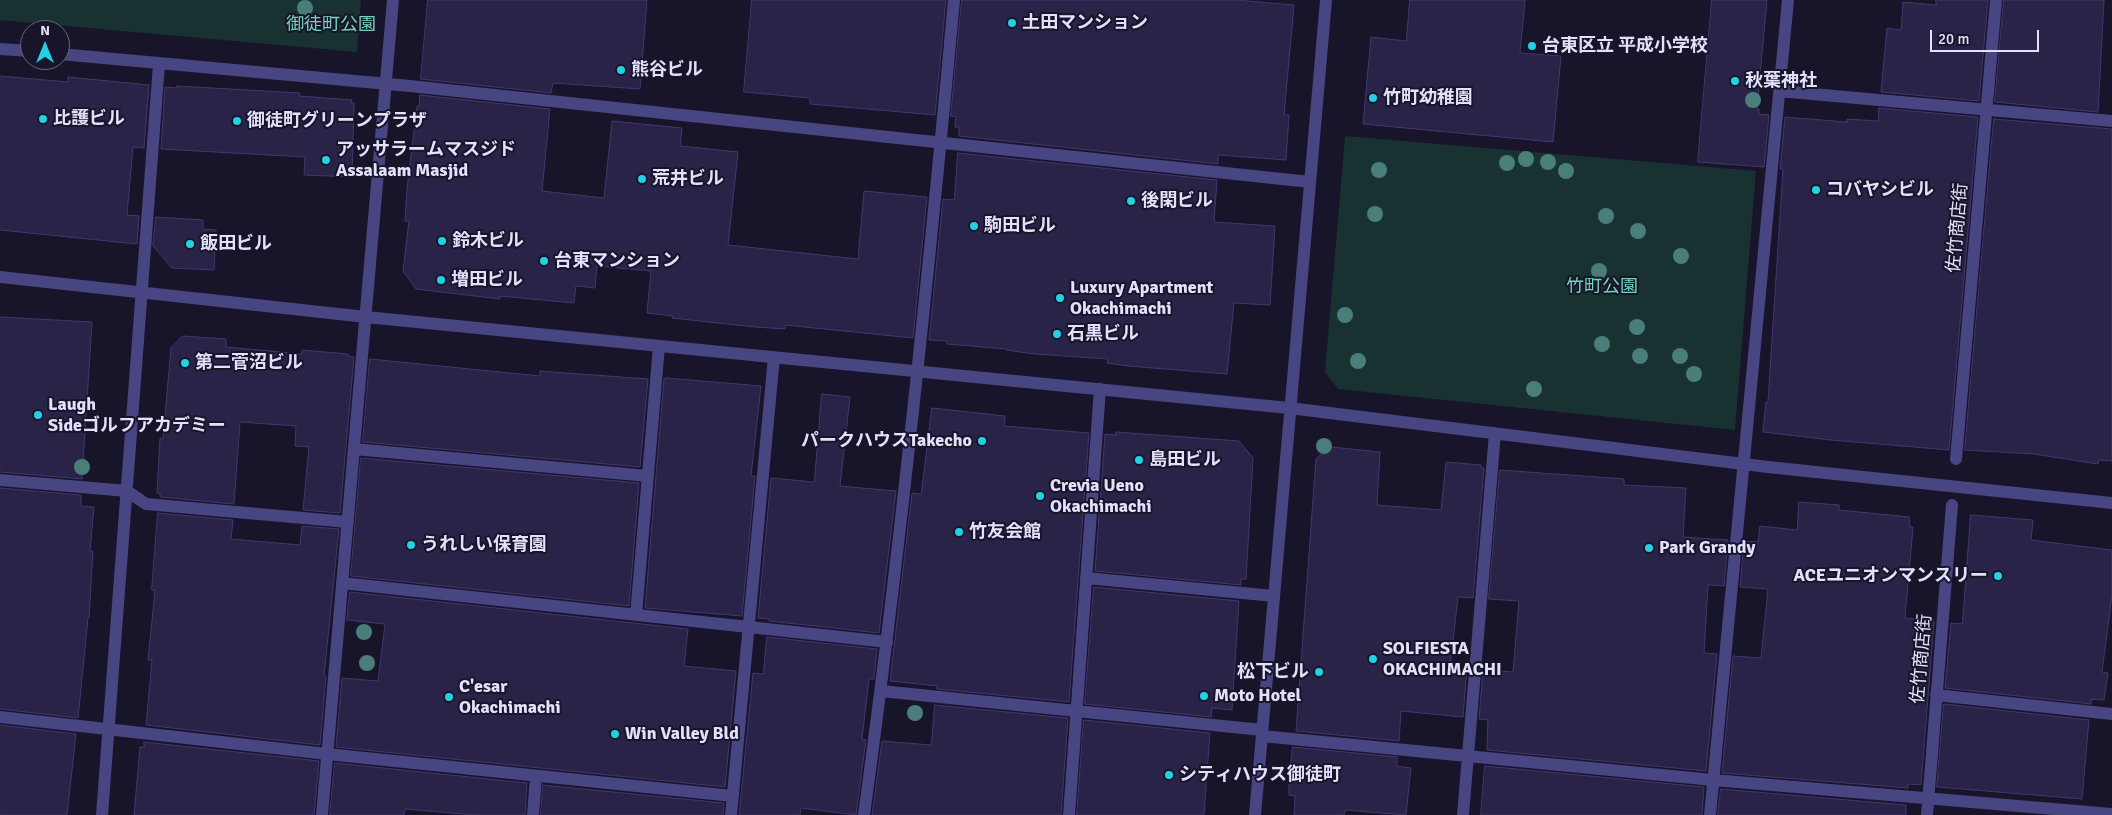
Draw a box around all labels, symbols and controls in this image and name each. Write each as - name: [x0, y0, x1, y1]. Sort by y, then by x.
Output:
- place label: 土田マンション: [1022, 12, 1148, 34]
- park label: 御徒町公園: [286, 14, 376, 36]
- marker: 土田マンション: [1006, 17, 1018, 29]
- north arrow: [20, 20, 70, 70]
- scale bar: [1932, 20, 2041, 52]
- text: N: [40, 22, 50, 39]
- text: 20 m: [1938, 30, 1969, 48]
- place label: 台東区立 平成小学校: [1542, 35, 1708, 57]
- marker: 台東区立 平成小学校: [1526, 40, 1538, 52]
- place label: 熊谷ビル: [631, 59, 703, 81]
- marker: 熊谷ビル: [615, 64, 627, 76]
- place label: 秋葉神社: [1745, 70, 1817, 92]
- marker: 秋葉神社: [1729, 75, 1741, 87]
- place label: 竹町幼稚園: [1383, 87, 1473, 109]
- marker: 竹町幼稚園: [1367, 92, 1379, 104]
- place label: 比護ビル: [53, 108, 125, 130]
- place label: 御徒町グリーンプラザ: [247, 110, 427, 132]
- marker: 比護ビル: [37, 113, 49, 125]
- marker: 御徒町グリーンプラザ: [231, 115, 243, 127]
- place label: アッサラームマスジド Assalaam Masjid: [336, 139, 516, 182]
- marker: アッサラームマスジド Assalaam Masjid: [320, 154, 332, 166]
- place label: 荒井ビル: [652, 168, 724, 190]
- marker: 荒井ビル: [636, 173, 648, 185]
- place label: コバヤシビル: [1826, 179, 1934, 201]
- street label: 佐竹商店街: [1943, 182, 1973, 274]
- marker: コバヤシビル: [1810, 184, 1822, 196]
- place label: 後閑ビル: [1141, 190, 1213, 212]
- marker: 後閑ビル: [1125, 195, 1137, 207]
- place label: 駒田ビル: [984, 215, 1056, 237]
- marker: 駒田ビル: [968, 220, 980, 232]
- place label: 鈴木ビル: [452, 230, 524, 252]
- place label: 飯田ビル: [200, 233, 272, 255]
- marker: 鈴木ビル: [436, 235, 448, 247]
- marker: 飯田ビル: [184, 238, 196, 250]
- place label: 台東マンション: [554, 250, 680, 272]
- marker: 台東マンション: [538, 255, 550, 267]
- place label: 増田ビル: [451, 269, 523, 291]
- marker: 増田ビル: [435, 274, 447, 286]
- park label: 竹町公園: [1566, 276, 1638, 298]
- place label: Luxury Apartment Okachimachi: [1070, 277, 1213, 320]
- marker: Luxury Apartment Okachimachi: [1054, 292, 1066, 304]
- place label: 石黒ビル: [1067, 323, 1139, 345]
- marker: 石黒ビル: [1051, 328, 1063, 340]
- place label: 第二菅沼ビル: [195, 352, 303, 374]
- marker: 第二菅沼ビル: [179, 357, 191, 369]
- place label: Laugh Sideゴルフアカデミー: [48, 394, 226, 436]
- marker: Laugh Sideゴルフアカデミー: [32, 409, 44, 421]
- place label: パークハウスTakecho: [801, 430, 972, 452]
- marker: パークハウスTakecho: [976, 435, 988, 447]
- place label: 島田ビル: [1149, 449, 1221, 471]
- marker: 島田ビル: [1133, 454, 1145, 466]
- place label: Crevia Ueno Okachimachi: [1050, 475, 1152, 518]
- marker: Crevia Ueno Okachimachi: [1034, 490, 1046, 502]
- place label: 竹友会館: [969, 521, 1041, 543]
- marker: 竹友会館: [953, 526, 965, 538]
- place label: うれしい保育園: [421, 534, 547, 556]
- place label: Park Grandy: [1659, 537, 1755, 559]
- marker: うれしい保育園: [405, 539, 417, 551]
- marker: Park Grandy: [1643, 542, 1655, 554]
- place label: ACEユニオンマンスリー: [1793, 565, 1988, 587]
- marker: ACEユニオンマンスリー: [1992, 570, 2004, 582]
- street label: 佐竹商店街: [1907, 613, 1937, 705]
- place label: SOLFIESTA OKACHIMACHI: [1383, 638, 1502, 681]
- marker: SOLFIESTA OKACHIMACHI: [1367, 653, 1379, 665]
- place label: 松下ビル: [1237, 661, 1309, 683]
- marker: 松下ビル: [1313, 666, 1325, 678]
- place label: C'esar Okachimachi: [459, 676, 561, 719]
- place label: Moto Hotel: [1214, 685, 1301, 707]
- marker: Moto Hotel: [1198, 690, 1210, 702]
- marker: C'esar Okachimachi: [443, 691, 455, 703]
- place label: Win Valley Bld: [625, 723, 739, 745]
- marker: Win Valley Bld: [609, 728, 621, 740]
- place label: シティハウス御徒町: [1179, 764, 1341, 786]
- marker: シティハウス御徒町: [1163, 769, 1175, 781]

